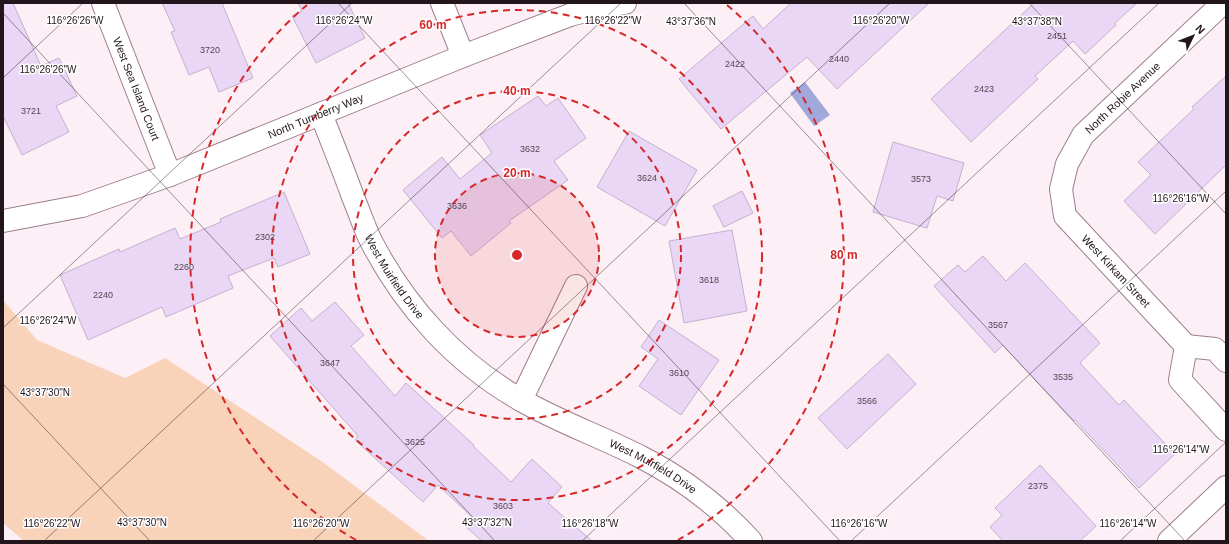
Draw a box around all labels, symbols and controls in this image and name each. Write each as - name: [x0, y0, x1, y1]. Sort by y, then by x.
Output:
- text: 116°26'26"W: [46, 15, 104, 26]
- text: 116°26'24"W: [315, 15, 373, 26]
- text: 116°26'22"W: [584, 15, 642, 26]
- text: 116°26'20"W: [852, 15, 910, 26]
- text: 43°37'36"N: [666, 16, 716, 27]
- text: 43°37'38"N: [1012, 16, 1062, 27]
- north arrow: [1173, 16, 1213, 56]
- text: 60 m: [419, 18, 447, 32]
- text: N: [1193, 22, 1207, 36]
- house number: 2451: [1047, 31, 1067, 41]
- street label: West Sea Island Court: [111, 35, 162, 142]
- house number: 3720: [200, 45, 220, 55]
- house number: 2440: [829, 54, 849, 64]
- house number: 2422: [725, 59, 745, 69]
- street label: North Robie Avenue: [1083, 60, 1162, 136]
- text: 116°26'26"W: [19, 64, 77, 75]
- text: 40 m: [503, 84, 531, 98]
- house number: 2423: [974, 84, 994, 94]
- street label: North Turnberry Way: [266, 91, 366, 141]
- house number: 3721: [21, 106, 41, 116]
- house number: 3632: [520, 144, 540, 154]
- text: 20 m: [503, 166, 531, 180]
- house number: 3624: [637, 173, 657, 183]
- house number: 3573: [911, 174, 931, 184]
- text: 116°26'16"W: [1152, 193, 1210, 204]
- house number: 3636: [447, 201, 467, 211]
- house number: 2302: [255, 232, 275, 242]
- street label: West Muirfield Drive: [363, 232, 426, 321]
- street label: West Kirkam Street: [1079, 232, 1153, 310]
- centre of rings: [510, 248, 524, 262]
- text: 80 m: [830, 248, 858, 262]
- house number: 2260: [174, 262, 194, 272]
- house number: 3618: [699, 275, 719, 285]
- house number: 2240: [93, 290, 113, 300]
- text: 116°26'24"W: [19, 315, 77, 326]
- house number: 3567: [988, 320, 1008, 330]
- house number: 3647: [320, 358, 340, 368]
- house number: 3610: [669, 368, 689, 378]
- house number: 3535: [1053, 372, 1073, 382]
- text: 43°37'30"N: [20, 387, 70, 398]
- house number: 3566: [857, 396, 877, 406]
- house number: 3625: [405, 437, 425, 447]
- street label: West Muirfield Drive: [608, 437, 699, 496]
- text: 116°26'14"W: [1152, 444, 1210, 455]
- house number: 2375: [1028, 481, 1048, 491]
- house number: 3603: [493, 501, 513, 511]
- text: 43°37'30"N: [117, 517, 167, 528]
- text: 43°37'32"N: [462, 517, 512, 528]
- text: 116°26'22"W: [23, 518, 81, 529]
- text: 116°26'20"W: [292, 518, 350, 529]
- text: 116°26'18"W: [561, 518, 619, 529]
- text: 116°26'16"W: [830, 518, 888, 529]
- text: 116°26'14"W: [1099, 518, 1157, 529]

